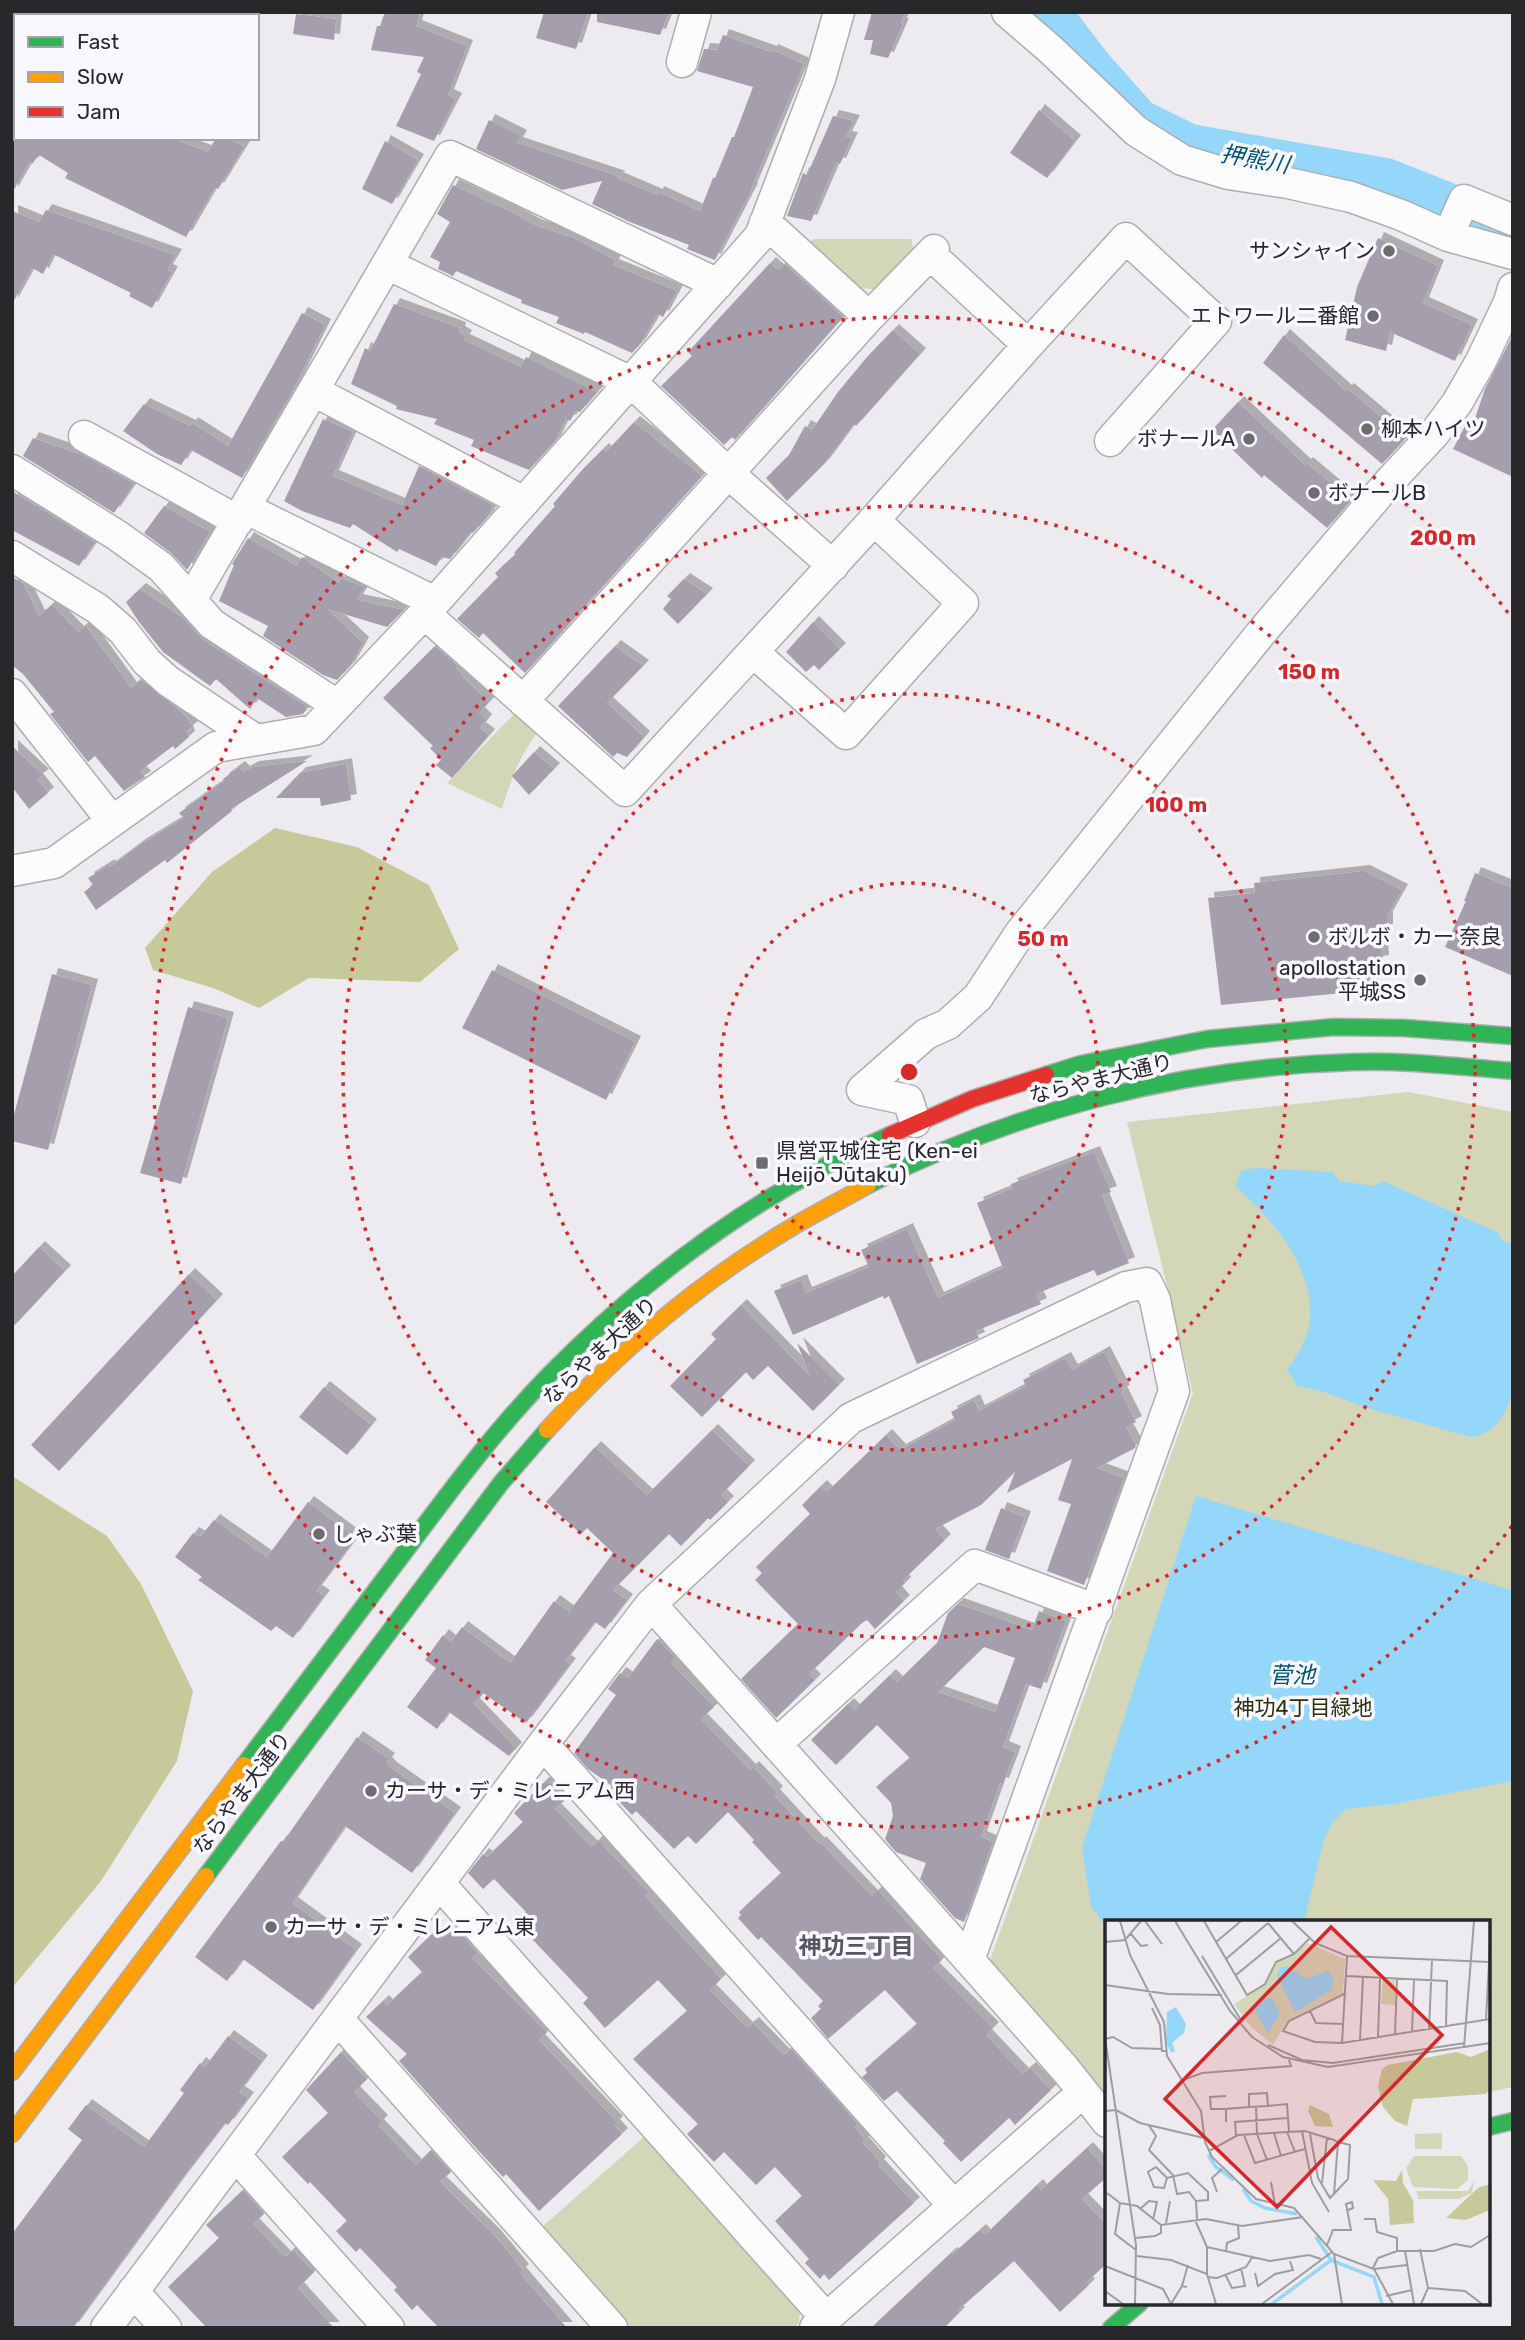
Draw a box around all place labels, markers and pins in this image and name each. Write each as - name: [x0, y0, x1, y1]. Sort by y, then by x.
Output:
- place label: サンシャイン: [1249, 238, 1375, 263]
- marker: サンシャイン: [1381, 243, 1397, 259]
- place label: エトワール二番館: [1191, 303, 1359, 328]
- marker: エトワール二番館: [1365, 308, 1381, 324]
- place label: 柳本ハイツ: [1381, 416, 1486, 441]
- marker: 柳本ハイツ: [1359, 421, 1375, 437]
- place label: ボナールA: [1137, 426, 1235, 451]
- marker: ボナールA: [1241, 431, 1257, 447]
- place label: ボナールB: [1328, 480, 1426, 505]
- marker: ボナールB: [1306, 485, 1322, 501]
- place label: ボルボ・カー 奈良: [1328, 924, 1501, 949]
- marker: ボルボ・カー 奈良: [1306, 929, 1322, 945]
- place label: apollostation 平城SS: [1279, 955, 1406, 1004]
- marker: apollostation 平城SS: [1412, 972, 1428, 988]
- centre of rings: [897, 1060, 921, 1084]
- place label: 県営平城住宅 (Ken-ei Heijō Jūtaku): [776, 1138, 978, 1187]
- marker: 県営平城住宅 (Ken-ei Heijō Jūtaku): [754, 1155, 770, 1171]
- place label: しゃぶ葉: [333, 1521, 417, 1546]
- marker: しゃぶ葉: [311, 1526, 327, 1542]
- place label: カーサ・デ・ミレニアム西: [385, 1778, 635, 1803]
- marker: カーサ・デ・ミレニアム西: [363, 1783, 379, 1799]
- place label: カーサ・デ・ミレニアム東: [285, 1914, 535, 1939]
- marker: カーサ・デ・ミレニアム東: [263, 1919, 279, 1935]

